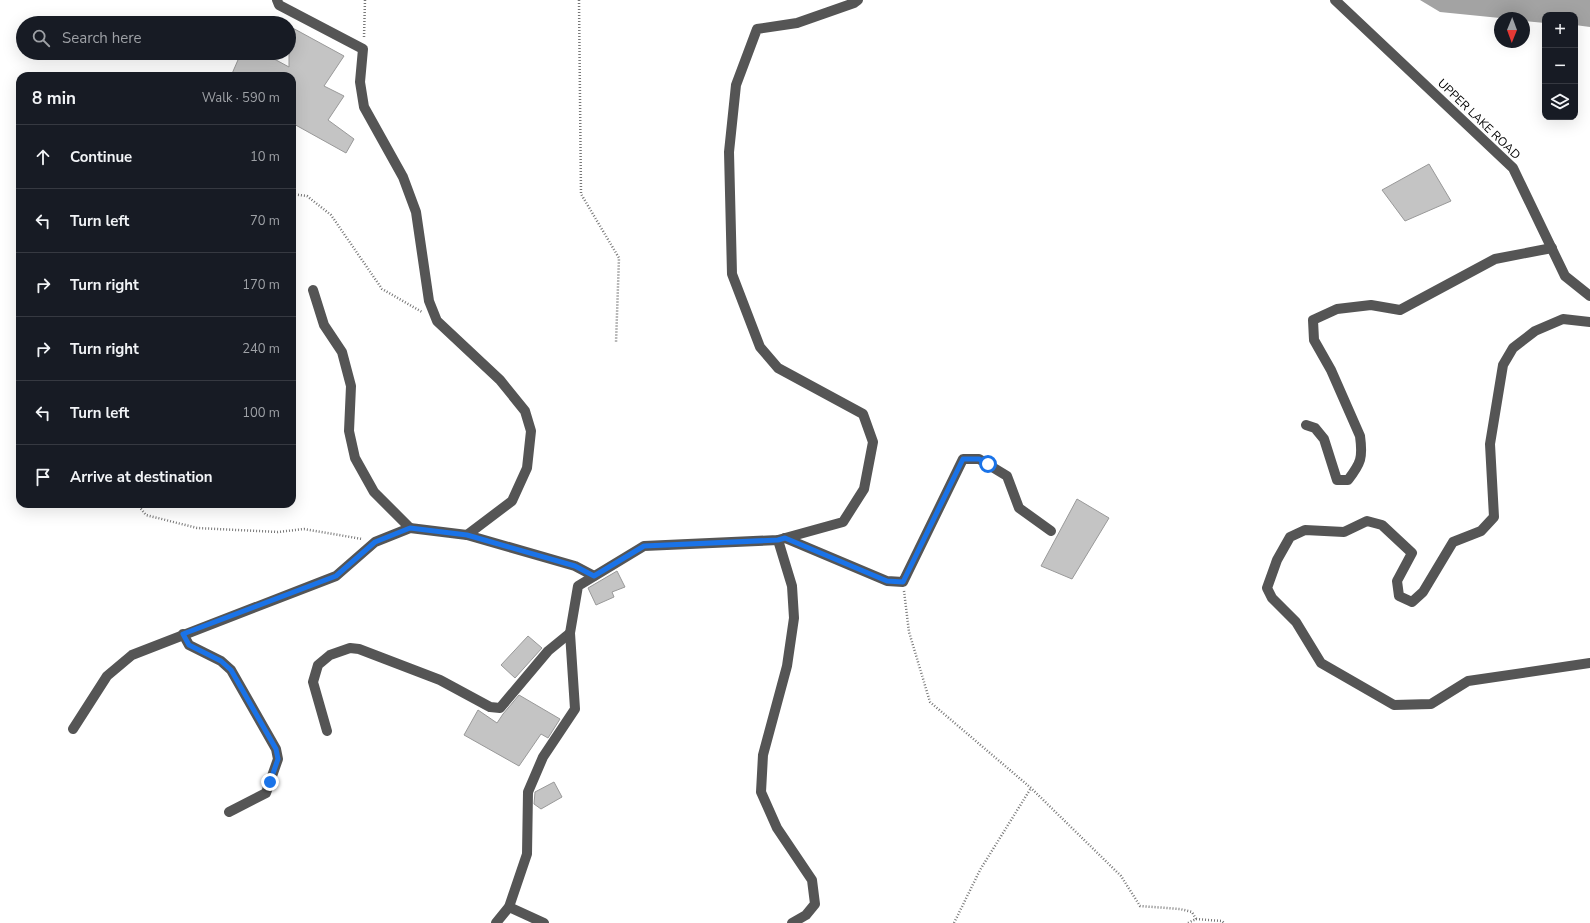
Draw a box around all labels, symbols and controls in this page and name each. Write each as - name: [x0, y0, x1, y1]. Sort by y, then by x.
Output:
- north arrow: [1494, 12, 1530, 48]
- map controls: [1542, 12, 1578, 120]
- button: +: [1542, 12, 1578, 48]
- search box: [16, 16, 296, 60]
- icon: search: [30, 27, 52, 49]
- text: Search here: [62, 28, 142, 48]
- button: −: [1542, 48, 1578, 84]
- street label: UPPER LAKE ROAD: [1434, 75, 1524, 163]
- button: layers: [1542, 84, 1578, 120]
- text: 8 min: [32, 87, 76, 110]
- text: Walk · 590 m: [202, 89, 280, 107]
- icon: ahead: [32, 146, 54, 168]
- text: Continue: [70, 147, 132, 167]
- text: 10 m: [250, 148, 280, 166]
- icon: left: [32, 210, 54, 232]
- text: Turn left: [70, 211, 129, 231]
- text: 70 m: [250, 212, 280, 230]
- icon: right: [32, 274, 54, 296]
- text: Turn right: [70, 275, 139, 295]
- text: 170 m: [242, 276, 280, 294]
- icon: right: [32, 338, 54, 360]
- text: Turn right: [70, 339, 139, 359]
- text: 240 m: [242, 340, 280, 358]
- icon: left: [32, 402, 54, 424]
- text: Turn left: [70, 403, 129, 423]
- text: 100 m: [242, 404, 280, 422]
- route start: [979, 455, 997, 473]
- icon: arrive: [32, 466, 54, 488]
- text: Arrive at destination: [70, 467, 213, 487]
- route end: [261, 773, 279, 791]

